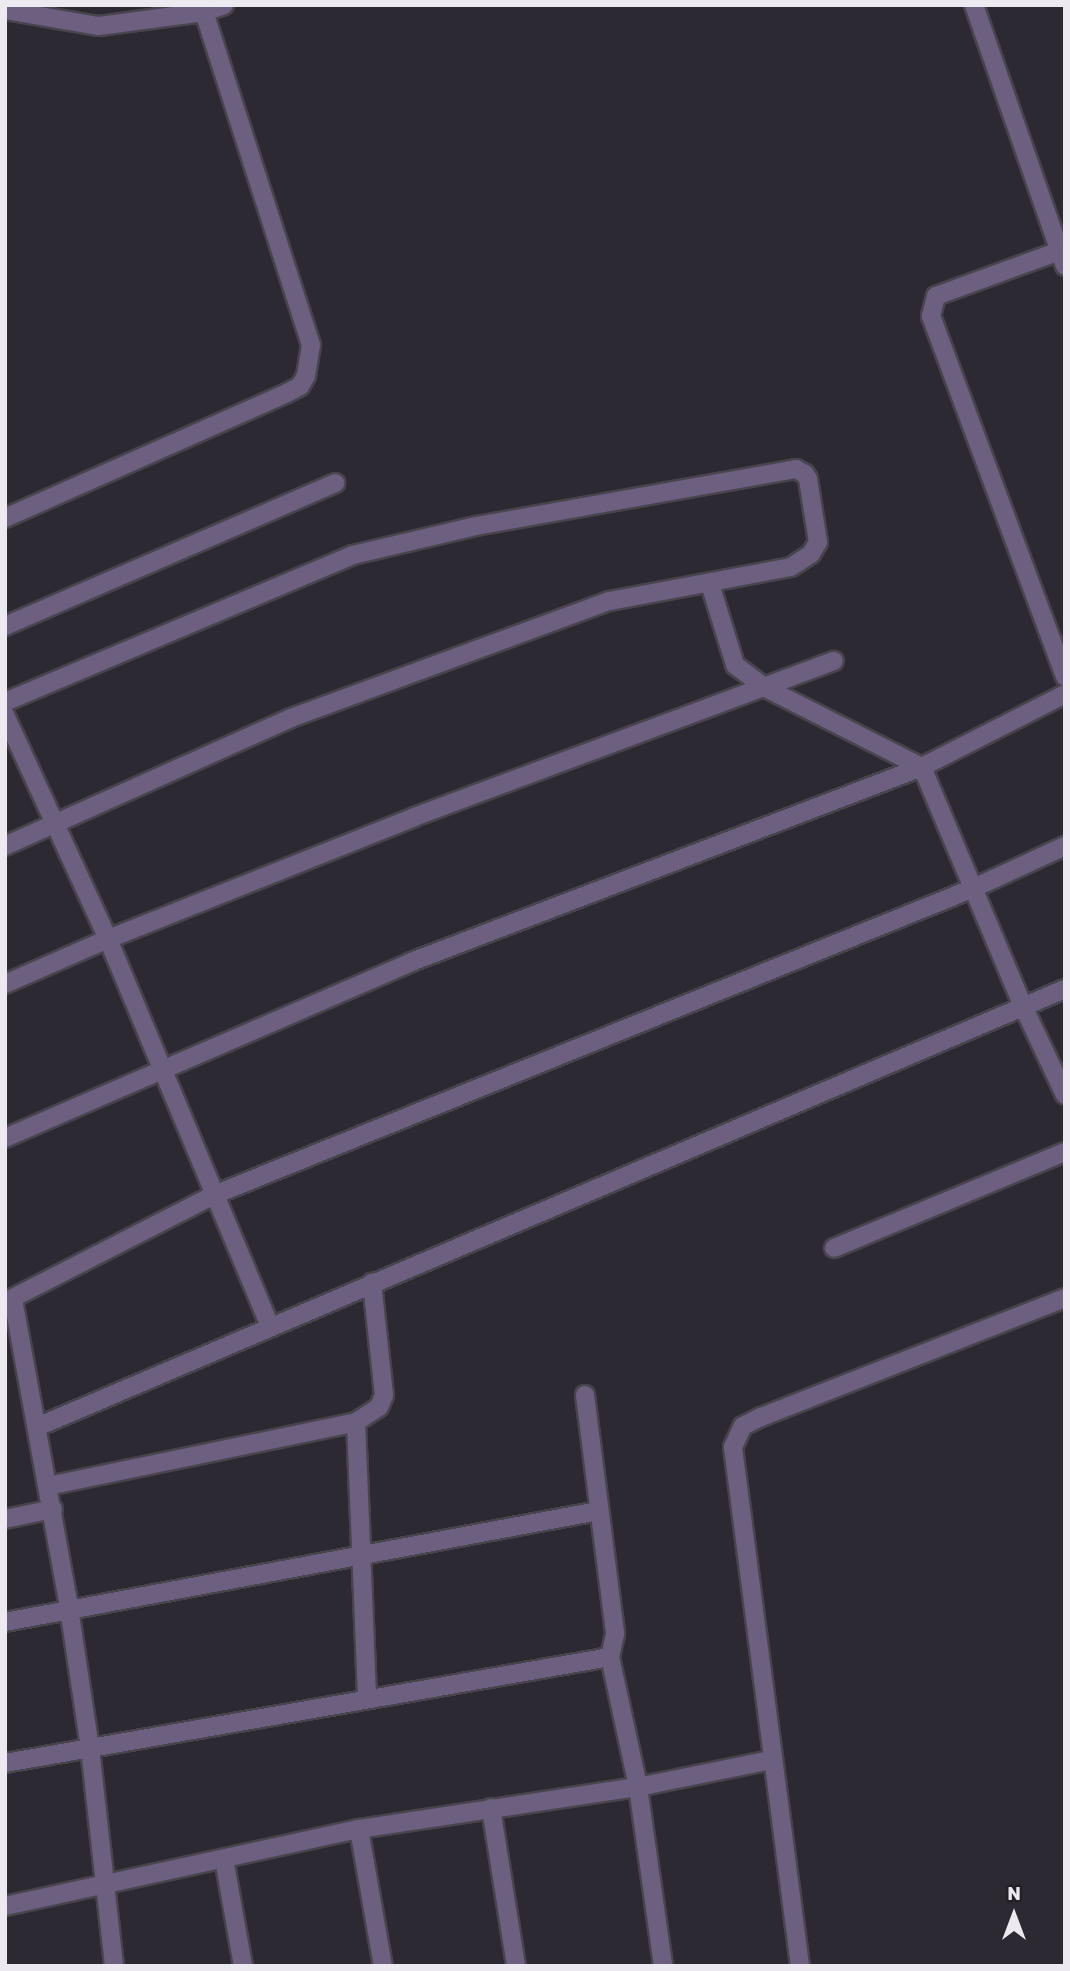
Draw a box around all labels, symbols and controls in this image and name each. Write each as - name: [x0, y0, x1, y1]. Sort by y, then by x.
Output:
- north arrow: [979, 1880, 1049, 1950]
- text: N: [1007, 1882, 1021, 1905]

